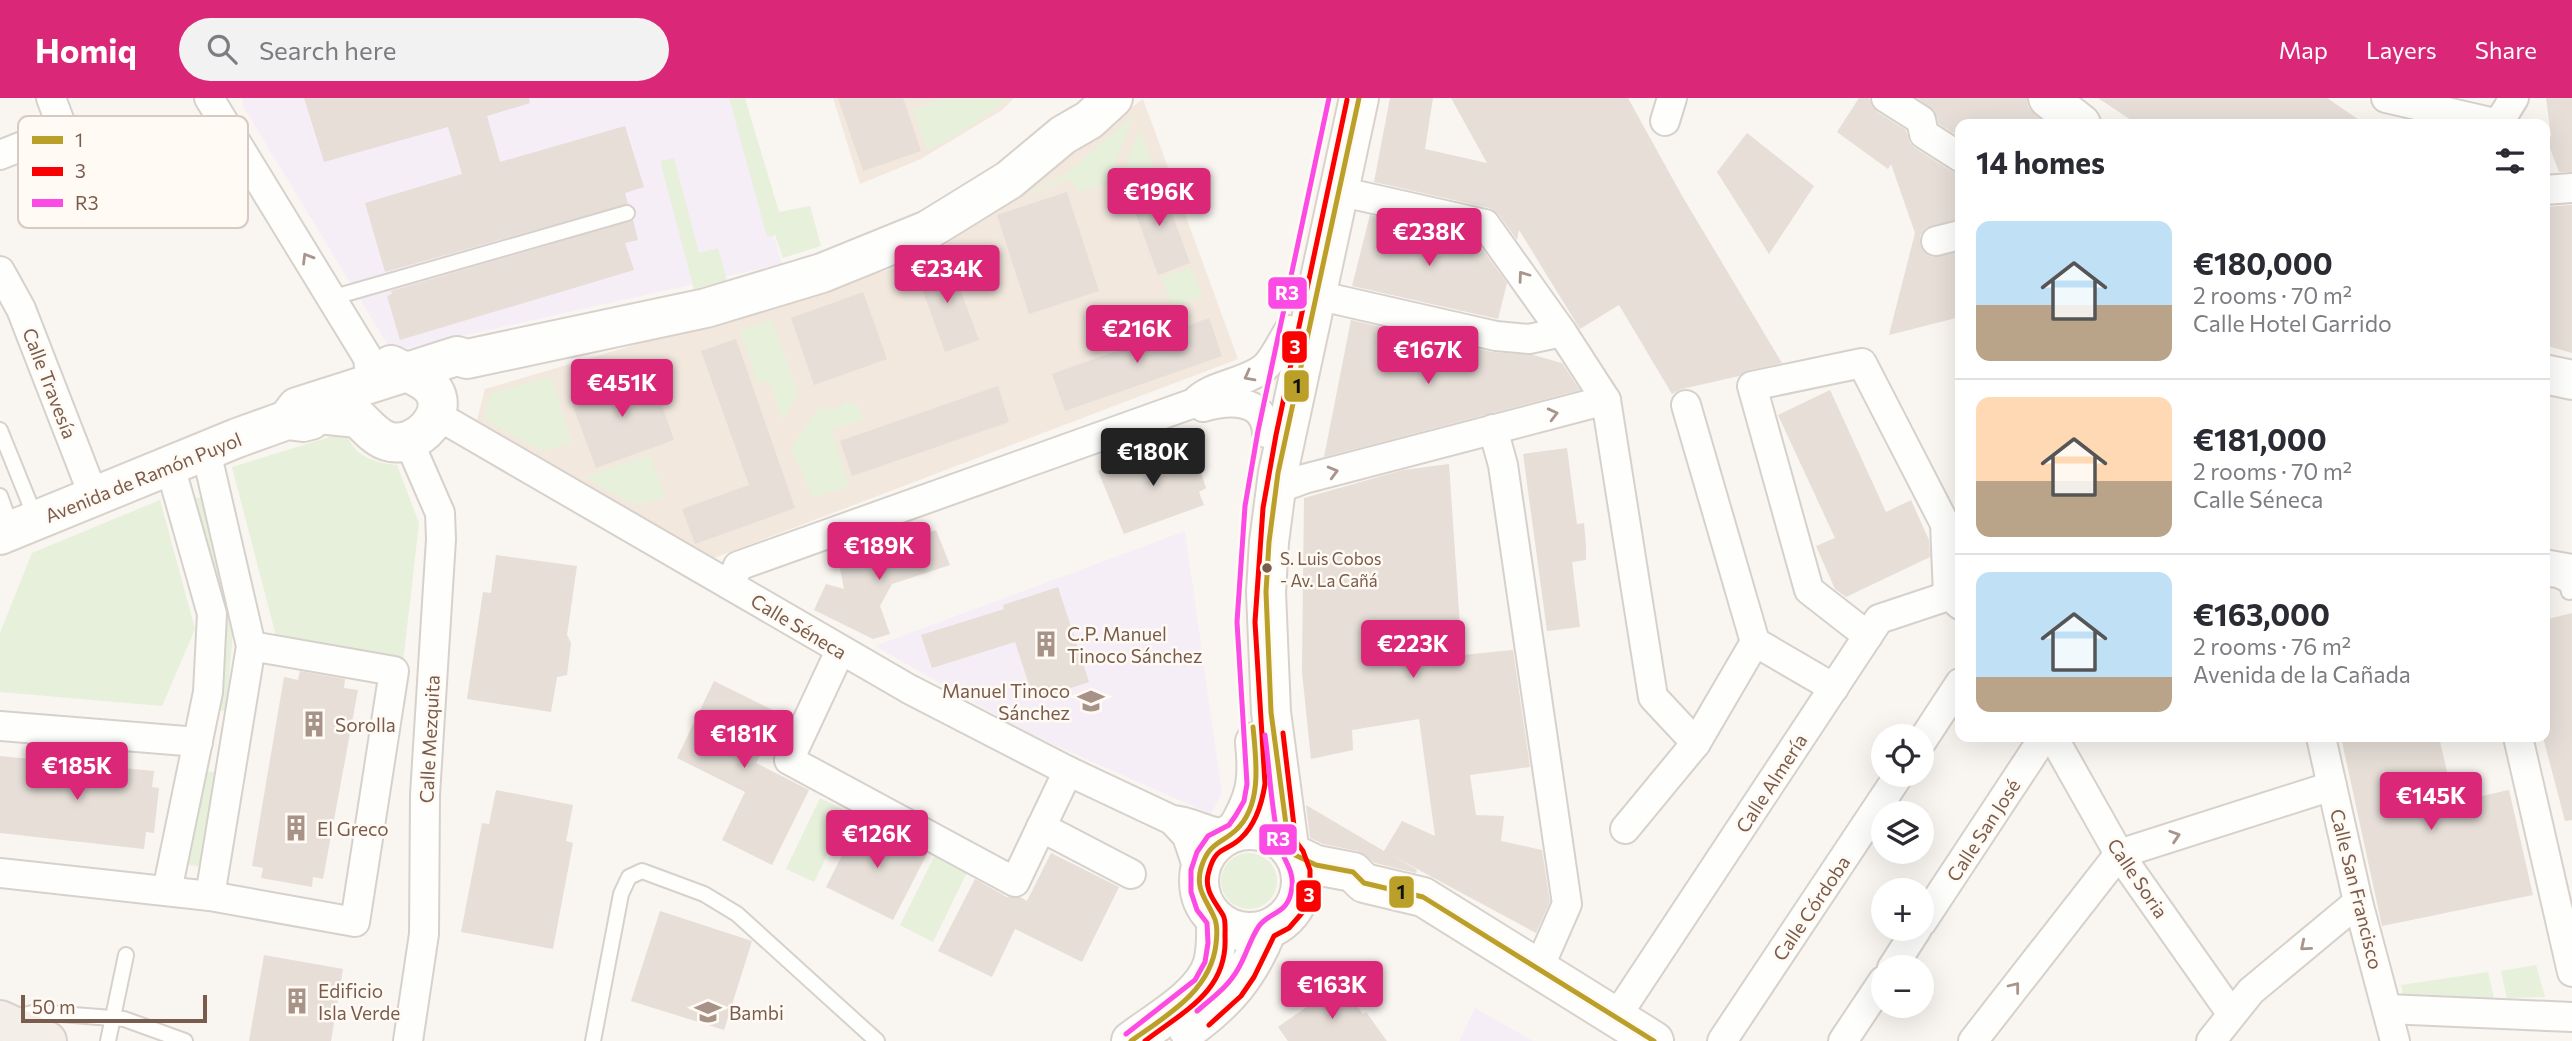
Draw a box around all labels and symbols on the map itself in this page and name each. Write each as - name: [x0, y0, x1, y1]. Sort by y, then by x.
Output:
- legend: [18, 116, 248, 228]
- text: 1: [75, 128, 83, 151]
- text: 3: [75, 159, 86, 182]
- pin: €196K: [1110, 169, 1208, 228]
- text: R3: [75, 191, 99, 214]
- pin: €238K: [1380, 208, 1478, 268]
- pin: €234K: [898, 246, 996, 305]
- one-way arrow: [302, 253, 315, 266]
- one-way arrow: [1519, 271, 1531, 284]
- line badge: R3: [1267, 276, 1308, 310]
- text: R3: [1275, 281, 1299, 304]
- pin: €216K: [1088, 306, 1186, 365]
- street label: Calle Travesía: [18, 324, 82, 442]
- pin: €167K: [1379, 327, 1477, 386]
- line badge: 3: [1281, 330, 1308, 364]
- text: 3: [1289, 335, 1301, 358]
- pin: €451K: [573, 360, 671, 419]
- one-way arrow: [1244, 367, 1256, 381]
- line badge: 1: [1283, 369, 1310, 403]
- text: 1: [1293, 374, 1301, 397]
- one-way arrow: [1547, 408, 1559, 422]
- street label: Avenida de Ramón Puyol: [41, 427, 245, 527]
- pin: €180K: [1104, 428, 1202, 488]
- one-way arrow: [1327, 465, 1339, 480]
- pin: €189K: [830, 522, 928, 582]
- place label: S. Luis Cobos - Av. La Cañá: [1280, 548, 1381, 591]
- marker: S. Luis Cobos - Av. La Cañá: [1260, 561, 1274, 575]
- street label: Calle Séneca: [747, 588, 851, 664]
- pin: €223K: [1364, 620, 1462, 680]
- place label: C.P. Manuel Tinoco Sánchez: [1067, 622, 1202, 667]
- building icon: C.P. Manuel Tinoco Sánchez: [1031, 629, 1061, 659]
- street label: Calle Mezquita: [414, 674, 444, 804]
- place label: Manuel Tinoco Sánchez: [942, 679, 1070, 724]
- school or university icon: Manuel Tinoco Sánchez: [1076, 686, 1106, 716]
- building icon: Sorolla: [299, 709, 329, 739]
- pin: €181K: [695, 710, 793, 770]
- place label: Sorolla: [335, 713, 396, 736]
- street label: Calle Almería: [1731, 729, 1811, 837]
- pin: €185K: [28, 742, 126, 802]
- pin: €145K: [2382, 772, 2480, 832]
- street label: Calle San José: [1941, 775, 2025, 885]
- street label: Calle San Francisco: [2326, 806, 2388, 972]
- pin: €126K: [828, 810, 926, 870]
- building icon: El Greco: [281, 813, 311, 843]
- place label: El Greco: [317, 817, 389, 840]
- line badge: R3: [1258, 823, 1298, 856]
- text: R3: [1266, 827, 1290, 850]
- one-way arrow: [2168, 830, 2180, 844]
- street label: Calle Soria: [2103, 834, 2173, 922]
- street label: Calle Córdoba: [1768, 851, 1854, 965]
- line badge: 1: [1388, 875, 1415, 909]
- line badge: 3: [1295, 879, 1322, 913]
- text: 1: [1397, 880, 1405, 903]
- text: 3: [1303, 883, 1315, 906]
- one-way arrow: [2301, 937, 2313, 950]
- pin: €163K: [1283, 962, 1381, 1021]
- place label: Edificio Isla Verde: [318, 979, 400, 1024]
- one-way arrow: [2007, 983, 2020, 995]
- building icon: Edificio Isla Verde: [282, 986, 312, 1016]
- scale bar: [21, 992, 206, 1024]
- school or university icon: Bambi: [693, 997, 723, 1027]
- place label: Bambi: [729, 1001, 784, 1024]

